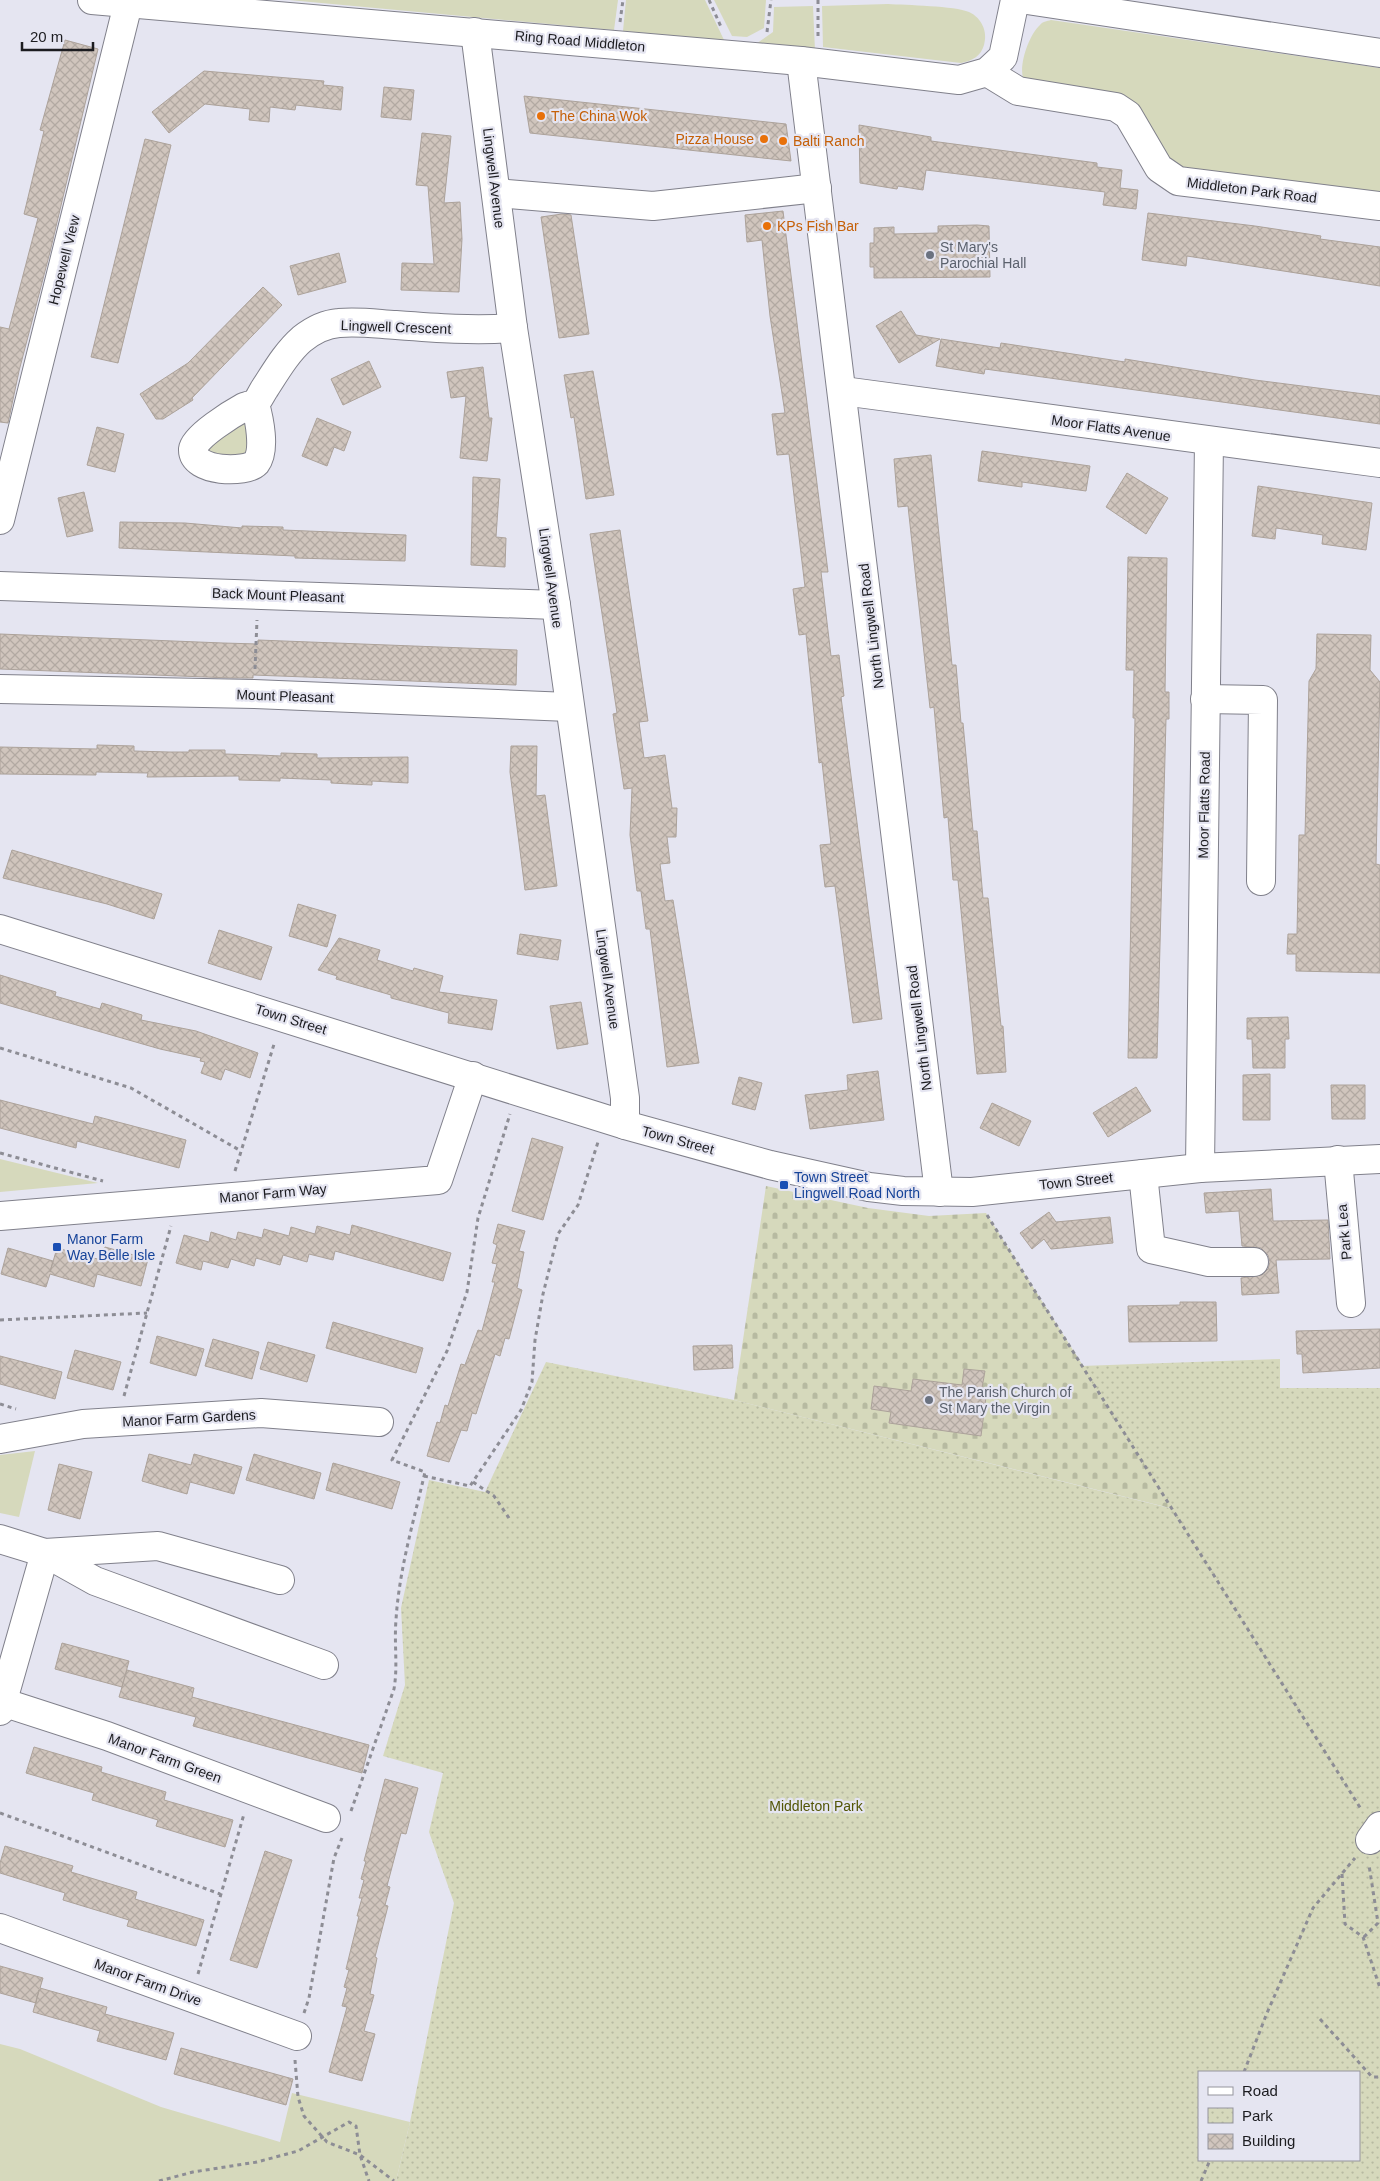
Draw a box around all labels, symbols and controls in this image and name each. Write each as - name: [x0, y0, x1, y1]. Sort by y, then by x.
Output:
- scale bar: [22, 20, 94, 52]
- street label: Ring Road Middleton: [514, 27, 646, 55]
- text: 20 m: [30, 28, 63, 45]
- place label: The China Wok: [551, 108, 648, 124]
- marker: The China Wok: [535, 110, 547, 122]
- street label: Lingwell Avenue: [480, 127, 508, 229]
- place label: Pizza House: [675, 131, 754, 147]
- marker: Pizza House: [758, 133, 770, 145]
- place label: Balti Ranch: [793, 133, 865, 149]
- marker: Balti Ranch: [777, 135, 789, 147]
- street label: Middleton Park Road: [1186, 174, 1318, 206]
- street label: Hopewell View: [45, 213, 83, 306]
- place label: KPs Fish Bar: [777, 218, 859, 234]
- marker: KPs Fish Bar: [761, 220, 773, 232]
- place label: St Mary's Parochial Hall: [940, 239, 1026, 271]
- marker: St Mary's Parochial Hall: [924, 249, 936, 261]
- street label: Lingwell Crescent: [341, 317, 452, 337]
- street label: Moor Flatts Avenue: [1050, 412, 1172, 444]
- street label: Lingwell Avenue: [536, 527, 566, 629]
- street label: North Lingwell Road: [855, 562, 887, 690]
- street label: Back Mount Pleasant: [212, 585, 344, 605]
- street label: Mount Pleasant: [236, 686, 334, 706]
- street label: Moor Flatts Road: [1195, 751, 1213, 859]
- street label: Lingwell Avenue: [593, 928, 623, 1030]
- street label: North Lingwell Road: [903, 964, 935, 1092]
- street label: Town Street: [253, 1001, 329, 1037]
- street label: Town Street: [640, 1123, 716, 1157]
- place label: Town Street Lingwell Road North: [794, 1169, 920, 1201]
- street label: Town Street: [1038, 1169, 1114, 1193]
- marker: Town Street Lingwell Road North: [778, 1179, 790, 1191]
- street label: Manor Farm Way: [219, 1180, 327, 1206]
- street label: Park Lea: [1334, 1203, 1354, 1261]
- place label: Manor Farm Way Belle Isle: [67, 1231, 155, 1263]
- marker: Manor Farm Way Belle Isle: [51, 1241, 63, 1253]
- place label: The Parish Church of St Mary the Virgin: [939, 1384, 1071, 1416]
- marker: The Parish Church of St Mary the Virgin: [923, 1394, 935, 1406]
- street label: Manor Farm Gardens: [122, 1407, 256, 1429]
- street label: Manor Farm Green: [106, 1730, 224, 1786]
- park label: Middleton Park: [769, 1798, 864, 1814]
- street label: Manor Farm Drive: [92, 1955, 204, 2009]
- legend: [1198, 2071, 1360, 2161]
- text: Road: [1242, 2082, 1278, 2099]
- text: Park: [1242, 2107, 1273, 2124]
- text: Building: [1242, 2132, 1295, 2149]

